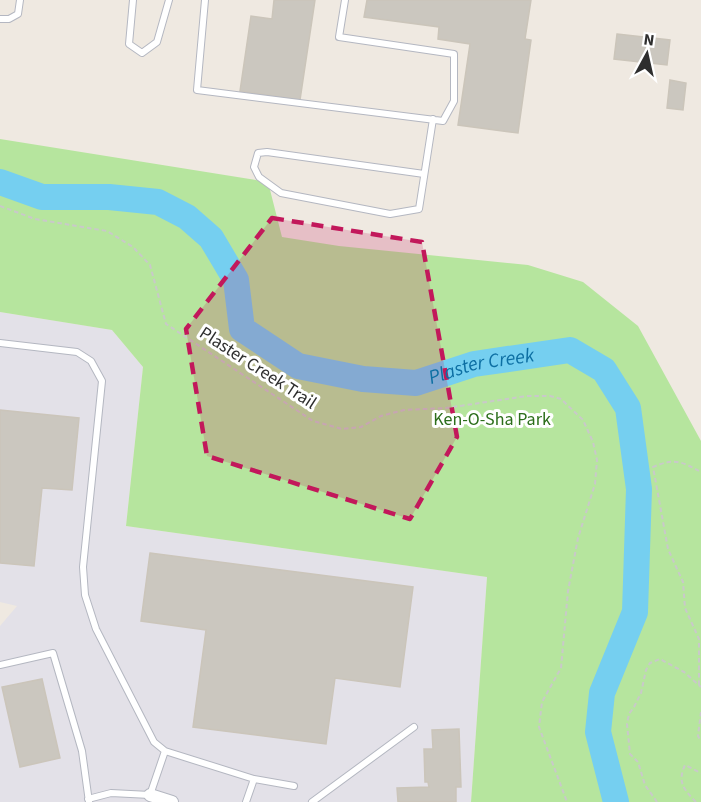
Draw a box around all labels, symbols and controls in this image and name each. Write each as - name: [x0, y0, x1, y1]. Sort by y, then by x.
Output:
- north arrow: [617, 24, 677, 84]
- text: N: [642, 29, 656, 52]
- street label: Plaster Creek Trail: [195, 321, 321, 415]
- water label: Plaster Creek: [425, 341, 537, 392]
- park label: Ken-O-Sha Park: [433, 407, 551, 432]

